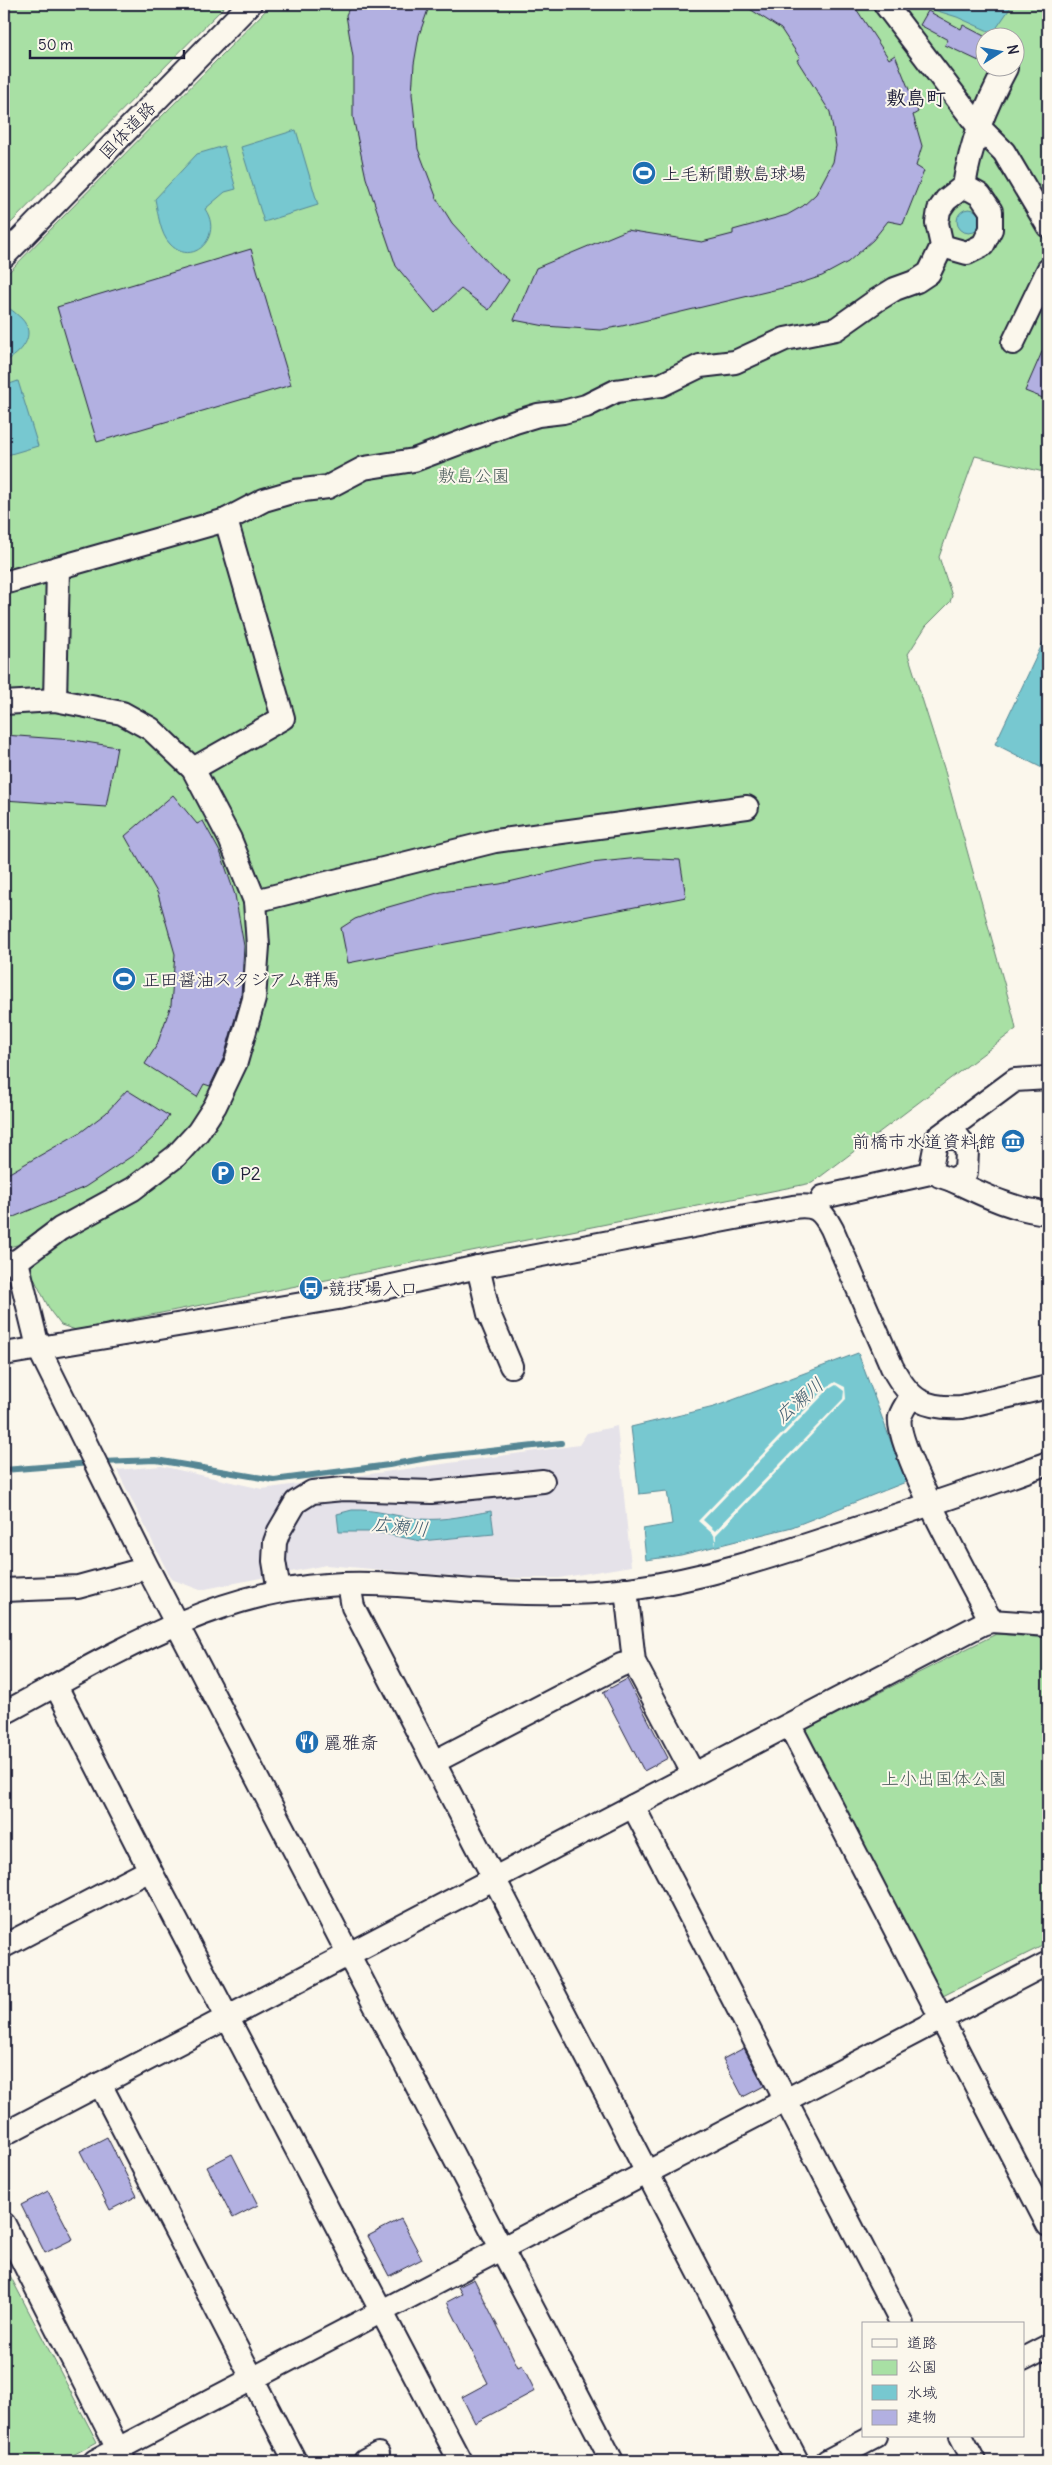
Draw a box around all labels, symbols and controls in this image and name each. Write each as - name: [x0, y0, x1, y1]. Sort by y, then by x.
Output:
- scale bar: [30, 28, 184, 60]
- north arrow: [974, 28, 1024, 78]
- text: 50 m: [38, 35, 73, 54]
- text: N: [1003, 43, 1023, 56]
- district label: 敷島町: [886, 85, 946, 110]
- street label: 国体道路: [94, 96, 160, 164]
- sports icon: 上毛新聞敷島球場: [631, 160, 657, 186]
- place label: 上毛新聞敷島球場: [662, 162, 806, 185]
- park label: 敷島公園: [438, 464, 510, 487]
- sports icon: 正田醤油スタジアム群馬: [111, 966, 137, 992]
- place label: 正田醤油スタジアム群馬: [142, 968, 340, 991]
- museum icon: 前橋市水道資料館: [1000, 1128, 1026, 1154]
- place label: 前橋市水道資料館: [852, 1130, 996, 1153]
- parking icon: P2: [210, 1160, 236, 1186]
- place label: P2: [240, 1162, 261, 1185]
- bus stop icon: 競技場入口: [298, 1275, 324, 1301]
- place label: 競技場入口: [328, 1277, 418, 1300]
- water label: 広瀬川: [770, 1372, 828, 1428]
- water label: 広瀬川: [370, 1511, 430, 1541]
- restaurant icon: 麗雅斎: [294, 1729, 320, 1755]
- place label: 麗雅斎: [324, 1731, 378, 1754]
- park label: 上小出国体公園: [881, 1767, 1007, 1790]
- legend: [862, 2322, 1024, 2438]
- text: 道路: [907, 2333, 937, 2352]
- text: 公園: [907, 2357, 937, 2376]
- text: 水域: [907, 2383, 937, 2402]
- text: 建物: [907, 2407, 937, 2426]

